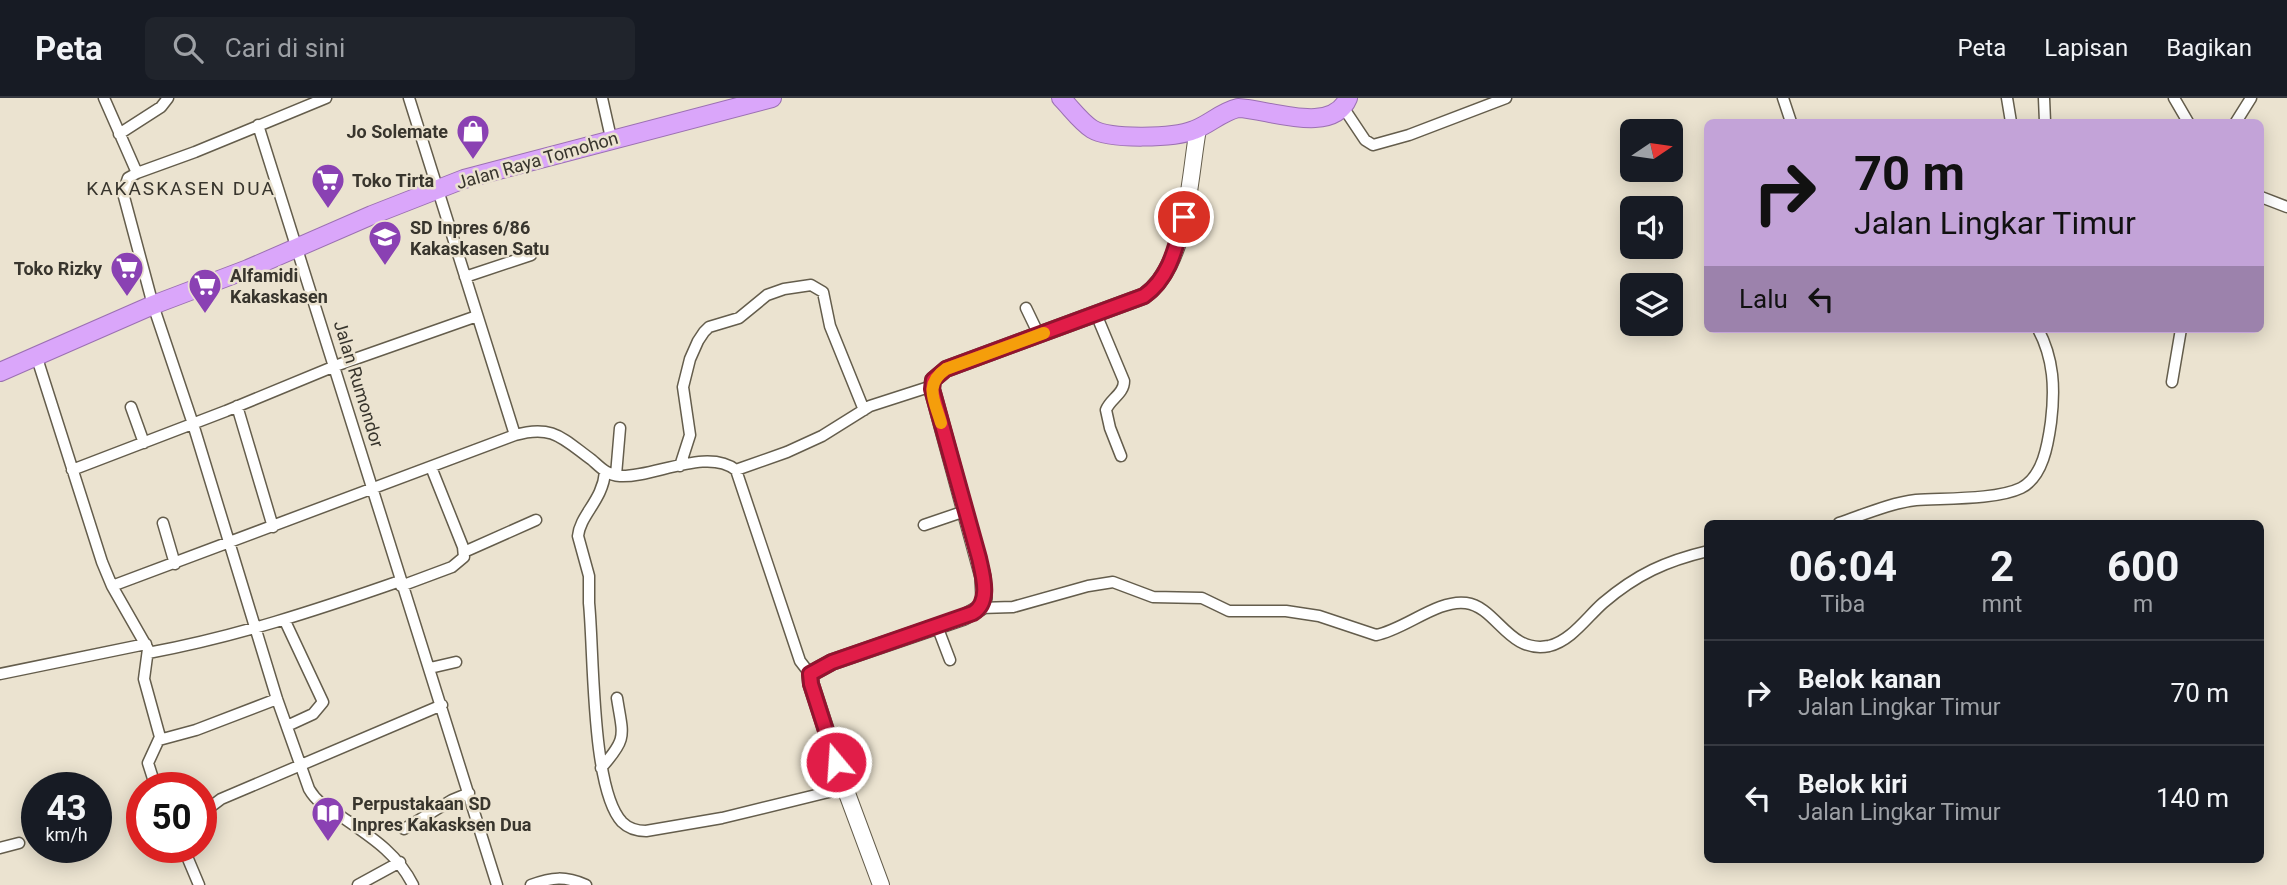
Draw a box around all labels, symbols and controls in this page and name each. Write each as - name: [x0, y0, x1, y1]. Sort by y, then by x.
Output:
- search box: [145, 17, 635, 80]
- text: Peta: [35, 29, 103, 68]
- icon: search: [169, 29, 207, 67]
- text: Cari di sini: [225, 33, 345, 63]
- text: Peta: [1958, 34, 2006, 62]
- text: Lapisan: [2044, 34, 2128, 62]
- text: Bagikan: [2166, 34, 2252, 62]
- shop icon: Jo Solemate: [454, 112, 492, 161]
- north arrow: [1620, 119, 1684, 182]
- map controls: [1620, 119, 1683, 336]
- place label: Jo Solemate: [347, 121, 448, 142]
- street label: Jalan Raya Tomohon: [454, 127, 620, 193]
- text: 70 m: [1854, 145, 1965, 202]
- icon: right: [1739, 147, 1830, 238]
- supermarket icon: Toko Tirta: [309, 161, 347, 210]
- place label: Toko Tirta: [352, 170, 435, 191]
- district label: KAKASKASEN DUA: [86, 177, 276, 200]
- pin: [1154, 187, 1214, 247]
- button: sound: [1620, 196, 1683, 259]
- icon: arrive: [1165, 198, 1203, 236]
- text: Jalan Lingkar Timur: [1854, 204, 2136, 242]
- place label: SD Inpres 6/86 Kakaskasen Satu: [410, 217, 549, 259]
- school or university icon: SD Inpres 6/86 Kakaskasen Satu: [366, 218, 404, 267]
- supermarket icon: Toko Rizky: [108, 249, 146, 298]
- place label: Toko Rizky: [14, 258, 103, 279]
- place label: Alfamidi Kakaskasen: [230, 265, 328, 307]
- supermarket icon: Alfamidi Kakaskasen: [186, 266, 224, 315]
- button: layers: [1620, 273, 1683, 336]
- icon: left: [1802, 280, 1840, 318]
- text: Lalu: [1739, 284, 1788, 314]
- street label: Jalan Rumondor: [330, 318, 388, 450]
- text: 06:04: [1789, 542, 1897, 591]
- text: 2: [1990, 542, 2014, 591]
- text: 600: [2107, 542, 2179, 591]
- text: Tiba: [1821, 591, 1865, 618]
- text: mnt: [1982, 591, 2022, 618]
- text: m: [2133, 591, 2153, 618]
- text: Belok kanan: [1798, 664, 1941, 694]
- icon: right: [1739, 674, 1777, 712]
- text: 70 m: [2171, 678, 2229, 708]
- text: Jalan Lingkar Timur: [1798, 694, 2001, 721]
- position arrow: [799, 725, 873, 799]
- text: Belok kiri: [1798, 769, 1908, 799]
- speed limit sign: 50: [126, 772, 217, 863]
- icon: left: [1739, 779, 1777, 817]
- text: 140 m: [2156, 783, 2229, 813]
- text: 43: [46, 788, 87, 829]
- place label: Perpustakaan SD Inpres Kakasksen Dua: [352, 793, 532, 835]
- library icon: Perpustakaan SD Inpres Kakasksen Dua: [309, 794, 347, 843]
- text: Jalan Lingkar Timur: [1798, 799, 2001, 826]
- text: km/h: [45, 824, 88, 845]

